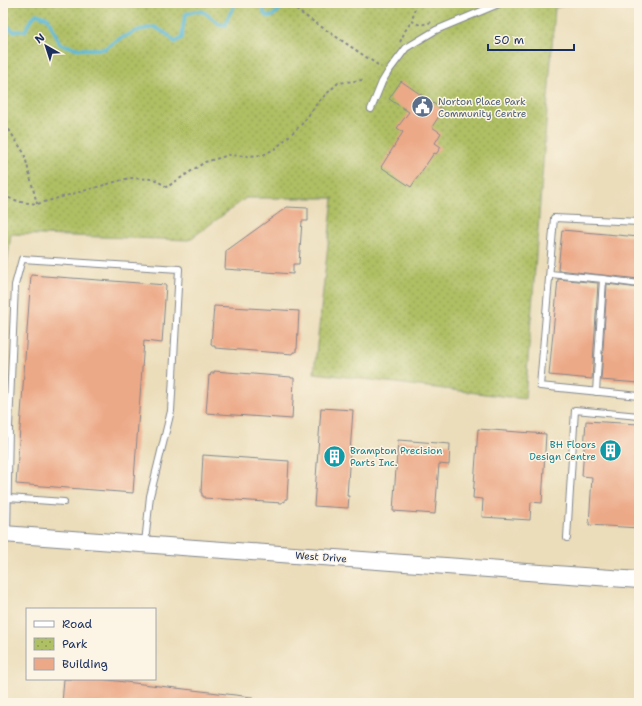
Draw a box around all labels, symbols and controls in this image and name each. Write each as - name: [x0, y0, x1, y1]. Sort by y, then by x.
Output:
- north arrow: [26, 26, 66, 66]
- scale bar: [488, 26, 574, 52]
- text: N: [32, 30, 48, 47]
- text: 50 m: [494, 32, 524, 48]
- public building icon: Norton Place Park Community Centre: [409, 94, 435, 120]
- place label: Norton Place Park Community Centre: [438, 95, 527, 120]
- building icon: BH Floors Design Centre: [598, 437, 624, 463]
- place label: BH Floors Design Centre: [529, 438, 596, 463]
- building icon: Brampton Precision Parts Inc.: [321, 443, 347, 469]
- place label: Brampton Precision Parts Inc.: [350, 444, 442, 469]
- street label: West Drive: [295, 549, 348, 565]
- legend: [26, 608, 156, 680]
- text: Road: [62, 616, 93, 632]
- text: Park: [62, 636, 88, 652]
- text: Building: [62, 656, 108, 672]

